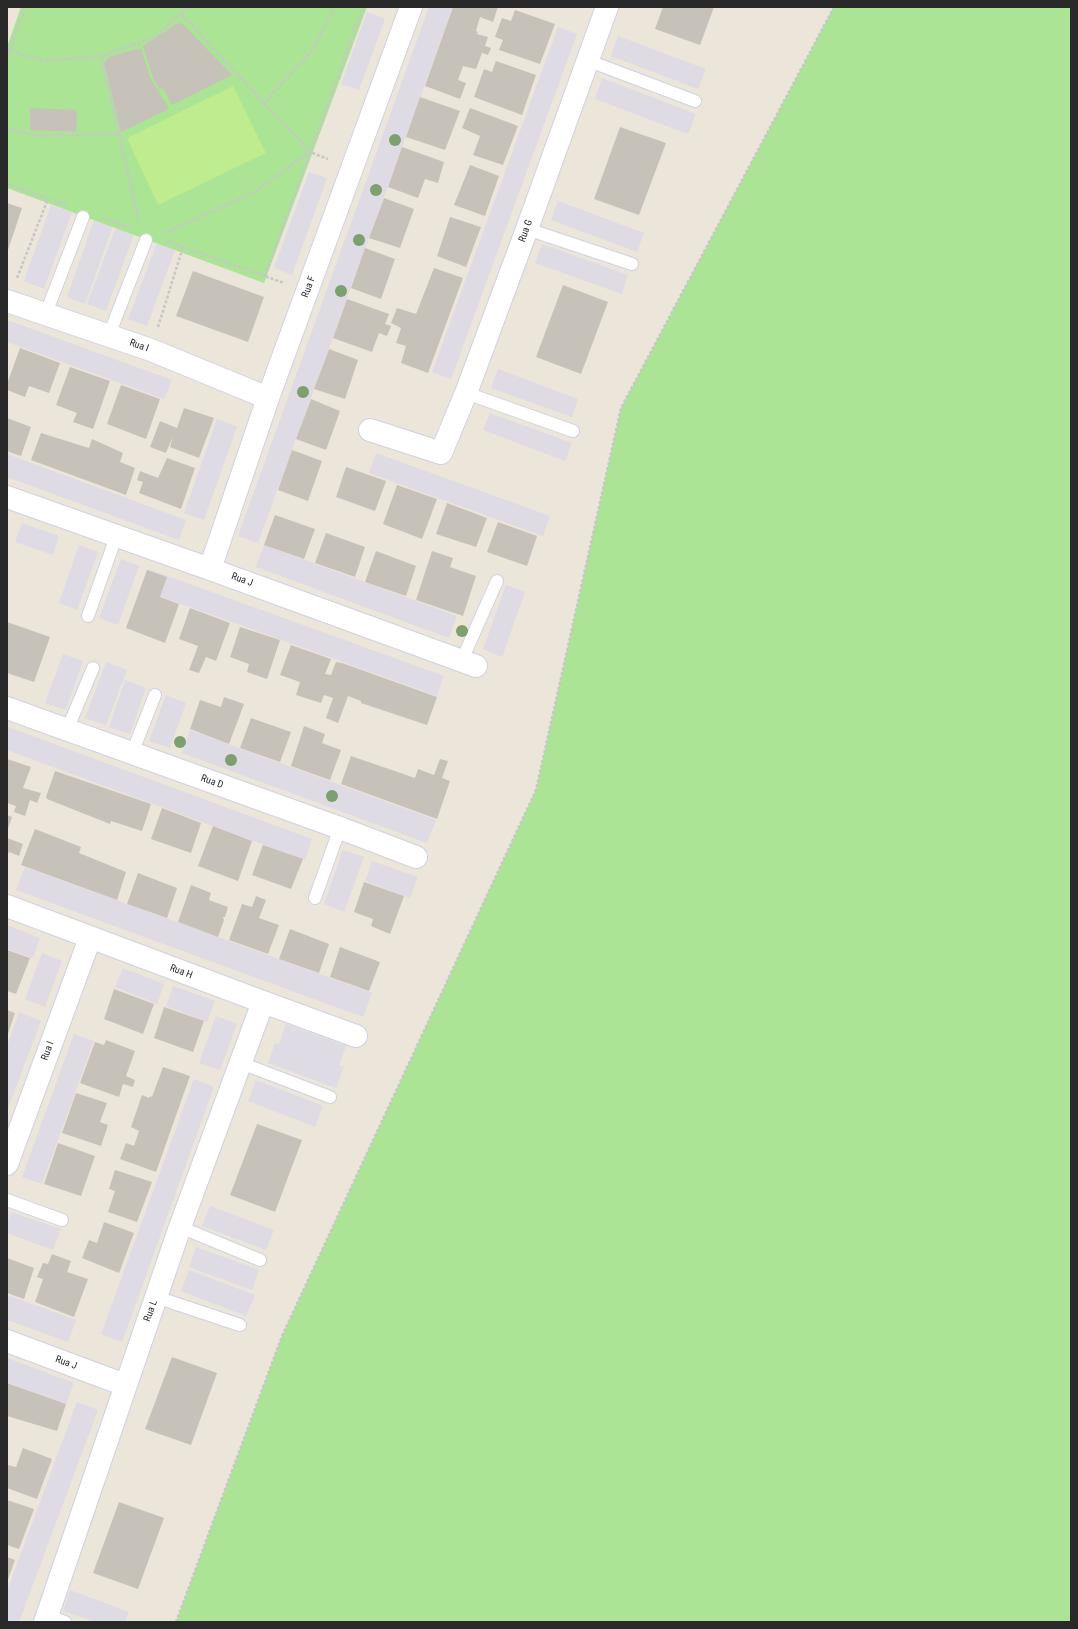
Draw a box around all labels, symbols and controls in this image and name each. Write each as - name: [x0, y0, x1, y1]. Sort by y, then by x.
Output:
- street label: Rua G: [516, 218, 536, 244]
- street label: Rua F: [300, 275, 318, 299]
- street label: Rua I: [128, 337, 150, 355]
- street label: Rua J: [230, 571, 254, 589]
- street label: Rua D: [199, 772, 225, 792]
- street label: Rua H: [168, 962, 194, 982]
- street label: Rua I: [39, 1040, 57, 1062]
- street label: Rua L: [142, 1299, 160, 1323]
- street label: Rua J: [54, 1354, 78, 1372]

